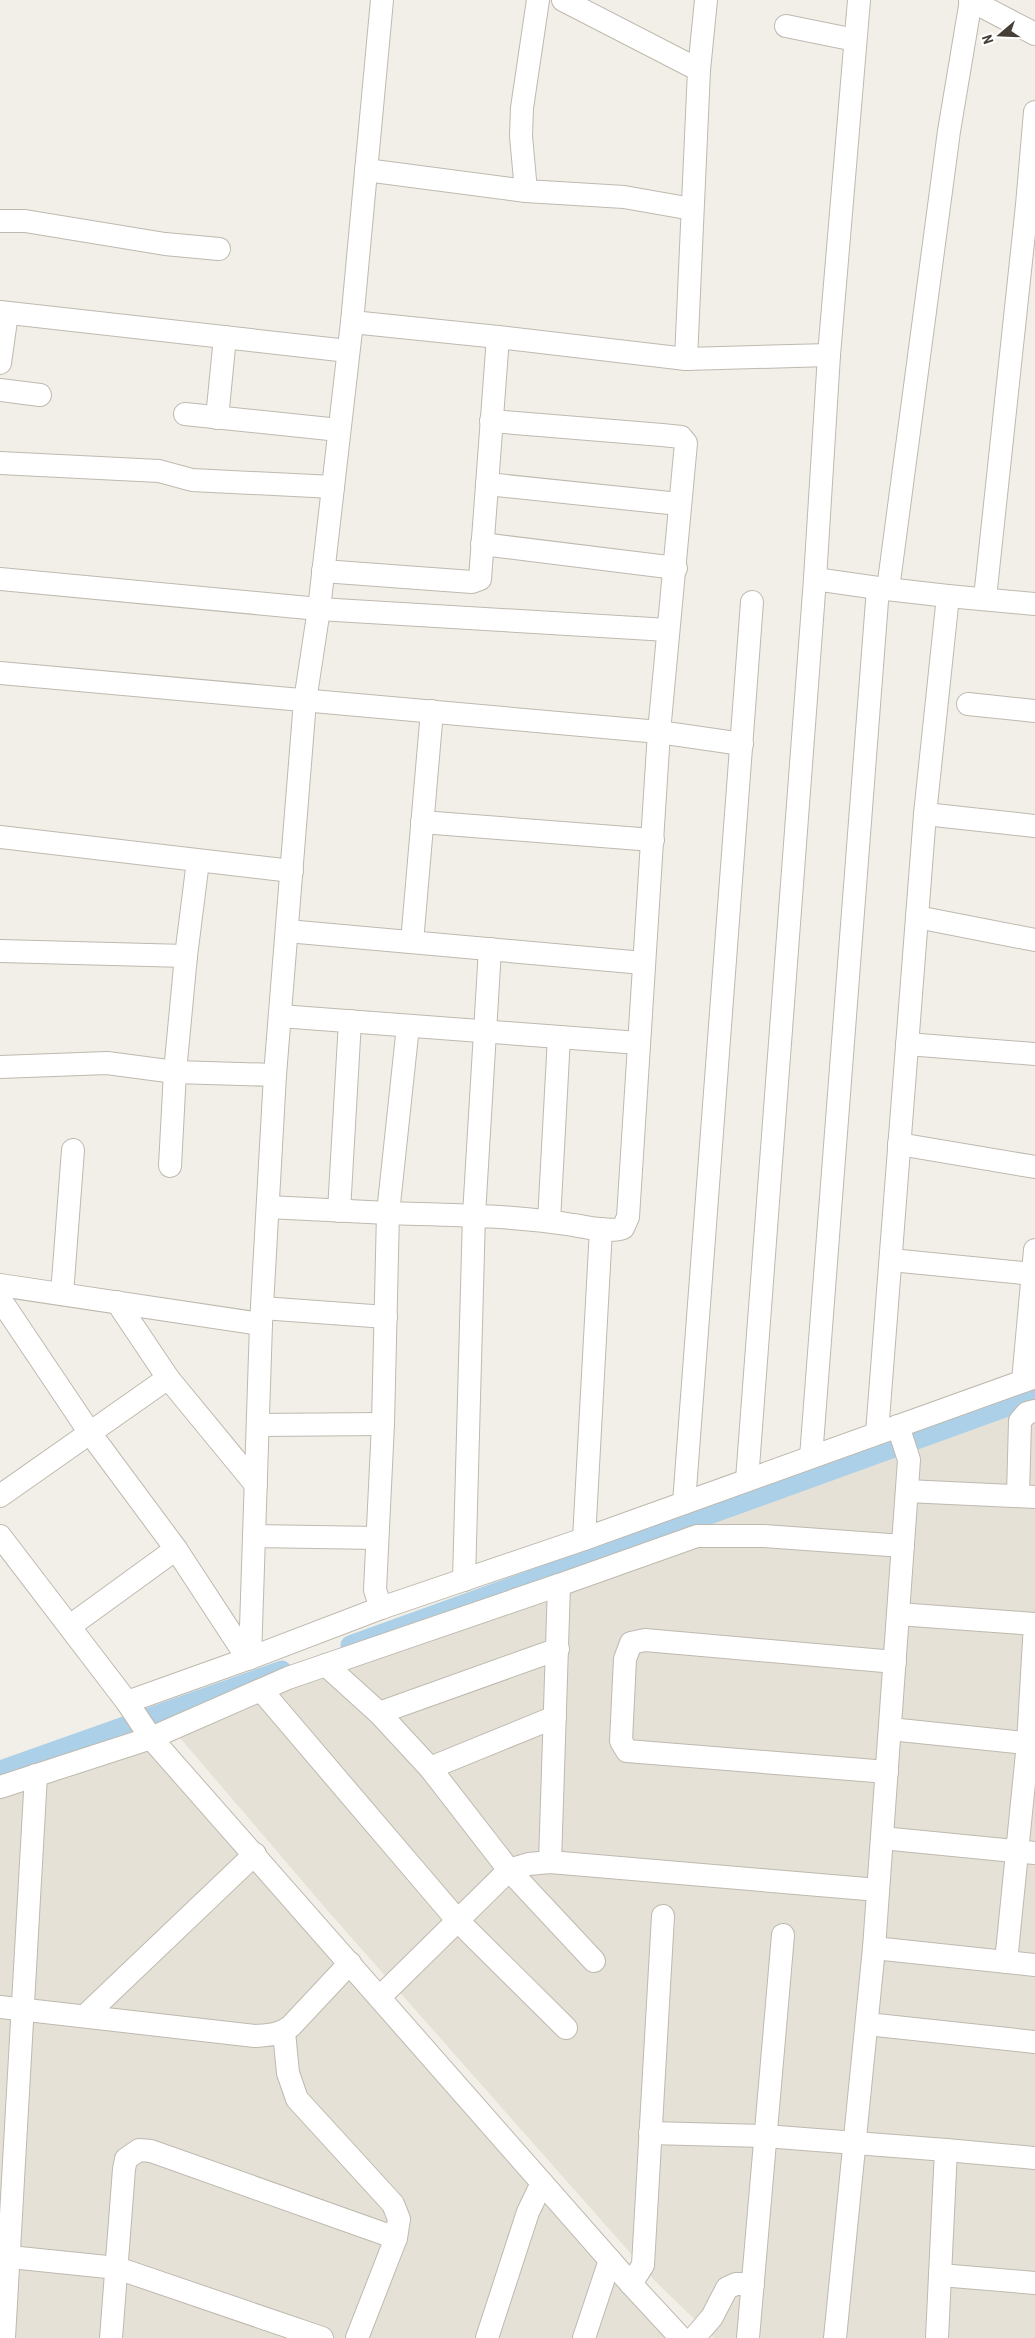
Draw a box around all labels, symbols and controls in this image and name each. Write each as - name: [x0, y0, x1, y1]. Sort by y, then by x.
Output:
- north arrow: [975, 10, 1025, 60]
- text: N: [979, 33, 997, 46]

